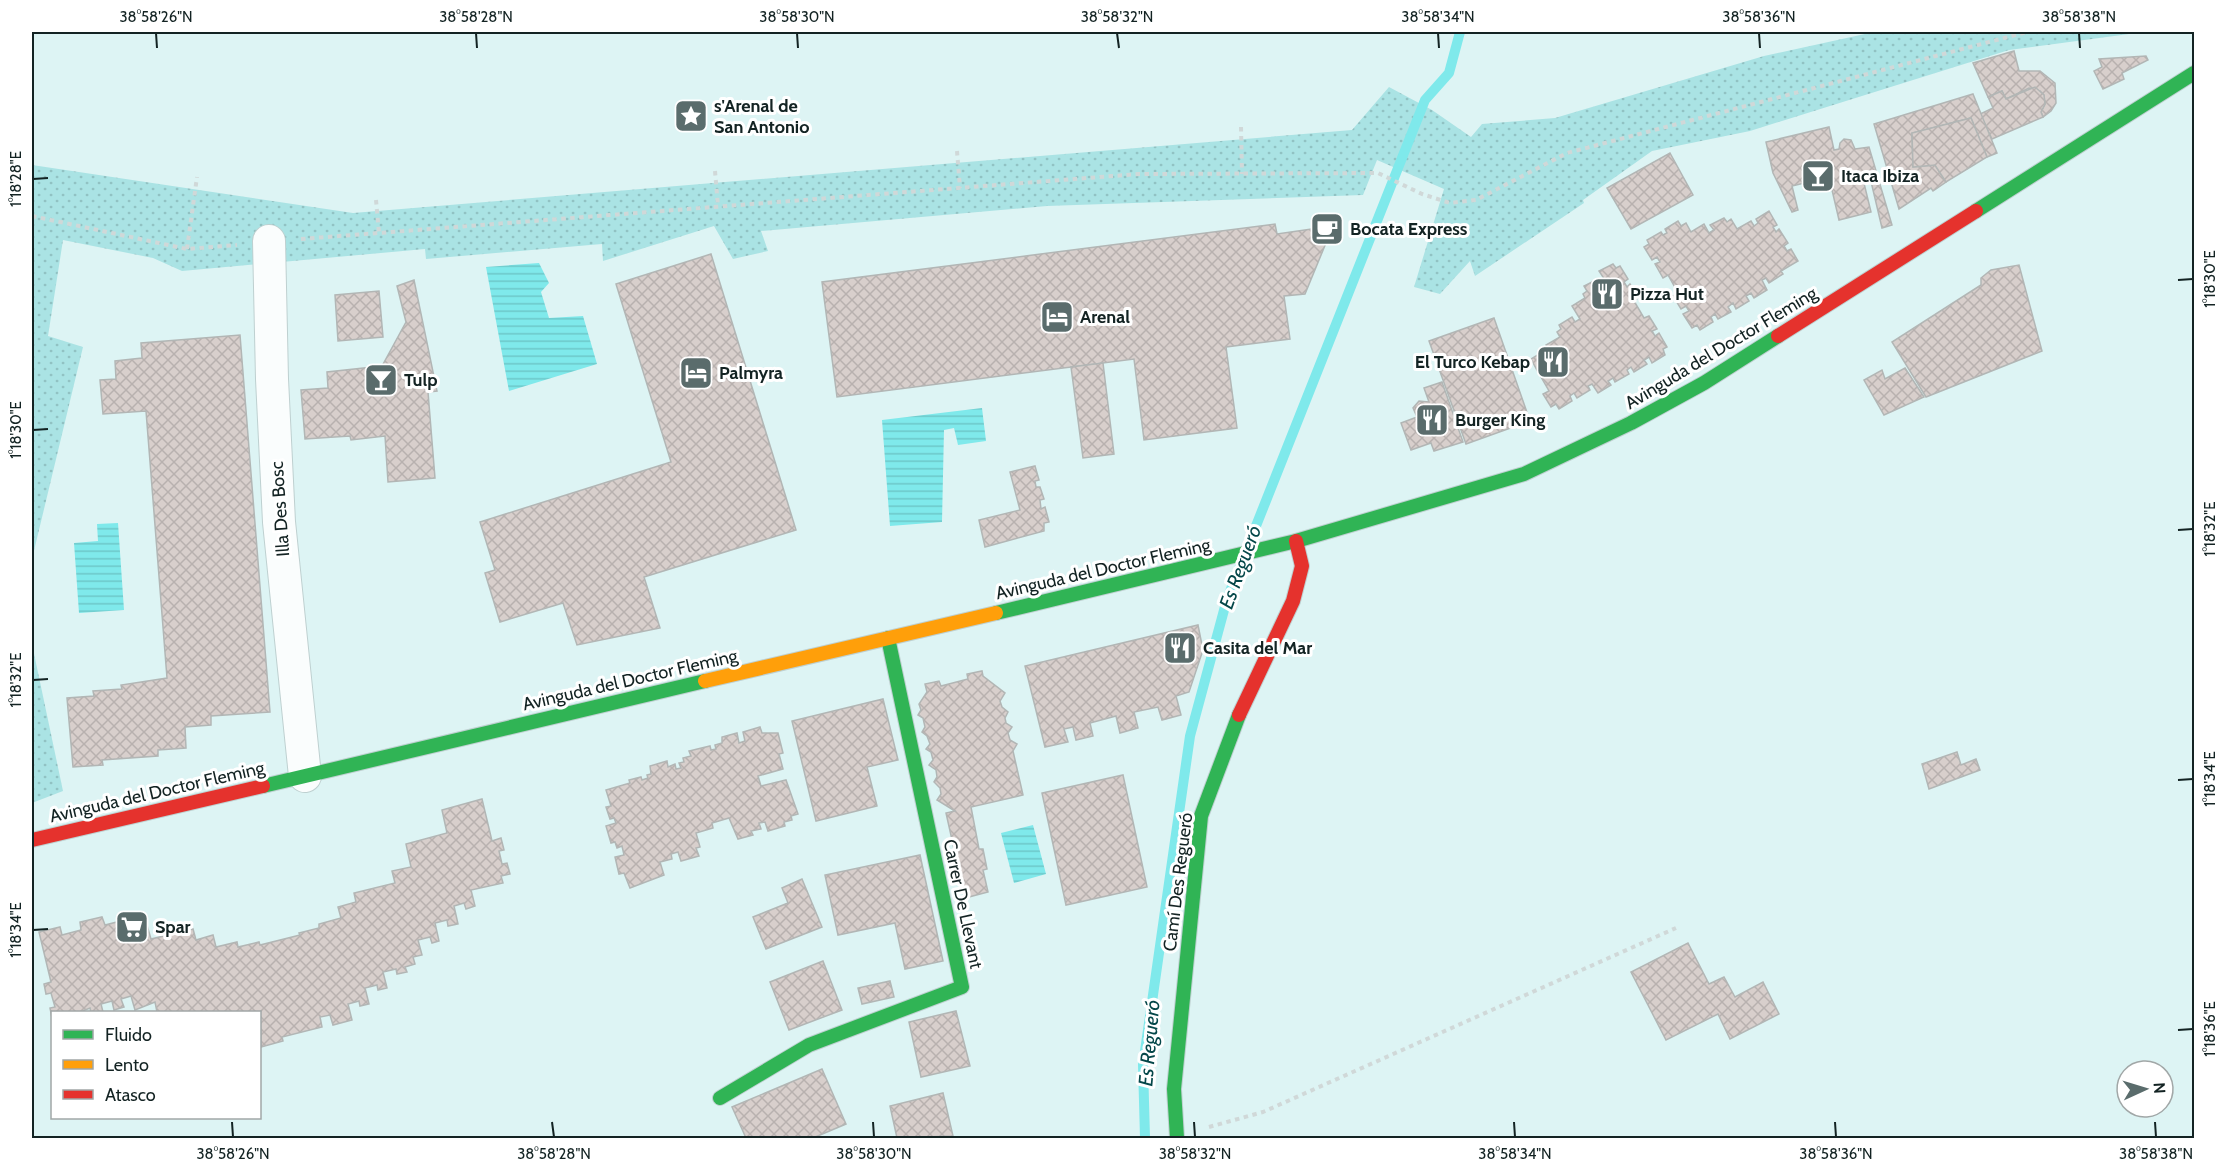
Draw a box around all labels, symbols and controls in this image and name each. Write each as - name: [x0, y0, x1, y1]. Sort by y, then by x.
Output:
- text: 38°58'26"N: [119, 8, 193, 26]
- text: 38°58'28"N: [439, 8, 513, 26]
- text: 38°58'30"N: [759, 8, 835, 26]
- text: 38°58'32"N: [1081, 8, 1153, 26]
- text: 38°58'34"N: [1401, 8, 1475, 26]
- text: 38°58'36"N: [1722, 8, 1796, 26]
- text: 38°58'38"N: [2042, 8, 2116, 26]
- place label: s'Arenal de San Antonio: [714, 95, 809, 138]
- place icon: s'Arenal de San Antonio: [673, 98, 709, 134]
- text: 1°18'28"E: [7, 151, 25, 207]
- bar icon: Itaca Ibiza: [1800, 158, 1836, 194]
- place label: Itaca Ibiza: [1841, 165, 1919, 187]
- cafe icon: Bocata Express: [1309, 211, 1345, 247]
- place label: Bocata Express: [1350, 218, 1468, 240]
- text: 1°18'30"E: [2201, 250, 2219, 308]
- restaurant icon: Pizza Hut: [1589, 276, 1625, 312]
- street label: Avinguda del Doctor Fleming: [1621, 281, 1822, 414]
- place label: Pizza Hut: [1630, 283, 1704, 305]
- hotel icon: Arenal: [1039, 299, 1075, 335]
- place label: Arenal: [1080, 306, 1130, 328]
- restaurant icon: El Turco Kebap: [1535, 344, 1571, 380]
- place label: El Turco Kebap: [1415, 351, 1530, 373]
- hotel icon: Palmyra: [678, 355, 714, 391]
- bar icon: Tulp: [363, 362, 399, 398]
- place label: Palmyra: [719, 362, 783, 384]
- place label: Tulp: [404, 369, 437, 391]
- text: 1°18'30"E: [7, 401, 25, 459]
- restaurant icon: Burger King: [1414, 402, 1450, 438]
- place label: Burger King: [1455, 409, 1545, 431]
- street label: Illa Des Bosc: [266, 461, 294, 557]
- text: 1°18'32"E: [2201, 502, 2219, 556]
- water label: Es Regueró: [1214, 522, 1266, 612]
- street label: Avinguda del Doctor Fleming: [993, 533, 1214, 604]
- restaurant icon: Casita del Mar: [1162, 630, 1198, 666]
- place label: Casita del Mar: [1203, 637, 1312, 659]
- street label: Avinguda del Doctor Fleming: [520, 644, 741, 715]
- text: 1°18'32"E: [7, 653, 25, 707]
- text: 1°18'34"E: [2201, 751, 2219, 807]
- street label: Avinguda del Doctor Fleming: [47, 756, 268, 827]
- street label: Camí Des Regueró: [1159, 811, 1197, 953]
- street label: Carrer De Llevant: [939, 837, 987, 971]
- text: 1°18'34"E: [7, 902, 25, 958]
- supermarket icon: Spar: [114, 909, 150, 945]
- place label: Spar: [155, 916, 191, 938]
- water label: Es Regueró: [1133, 999, 1165, 1087]
- text: 1°18'36"E: [2201, 1001, 2219, 1057]
- legend: [51, 1011, 261, 1119]
- text: Fluido: [105, 1024, 152, 1046]
- text: Lento: [105, 1054, 149, 1076]
- north arrow: [2115, 1059, 2175, 1119]
- text: N: [2150, 1082, 2169, 1094]
- text: Atasco: [105, 1084, 156, 1106]
- text: 38°58'26"N: [196, 1145, 270, 1163]
- text: 38°58'28"N: [517, 1145, 591, 1163]
- text: 38°58'30"N: [836, 1145, 912, 1163]
- text: 38°58'32"N: [1159, 1145, 1231, 1163]
- text: 38°58'34"N: [1478, 1145, 1552, 1163]
- text: 38°58'36"N: [1799, 1145, 1873, 1163]
- text: 38°58'38"N: [2119, 1145, 2193, 1163]

